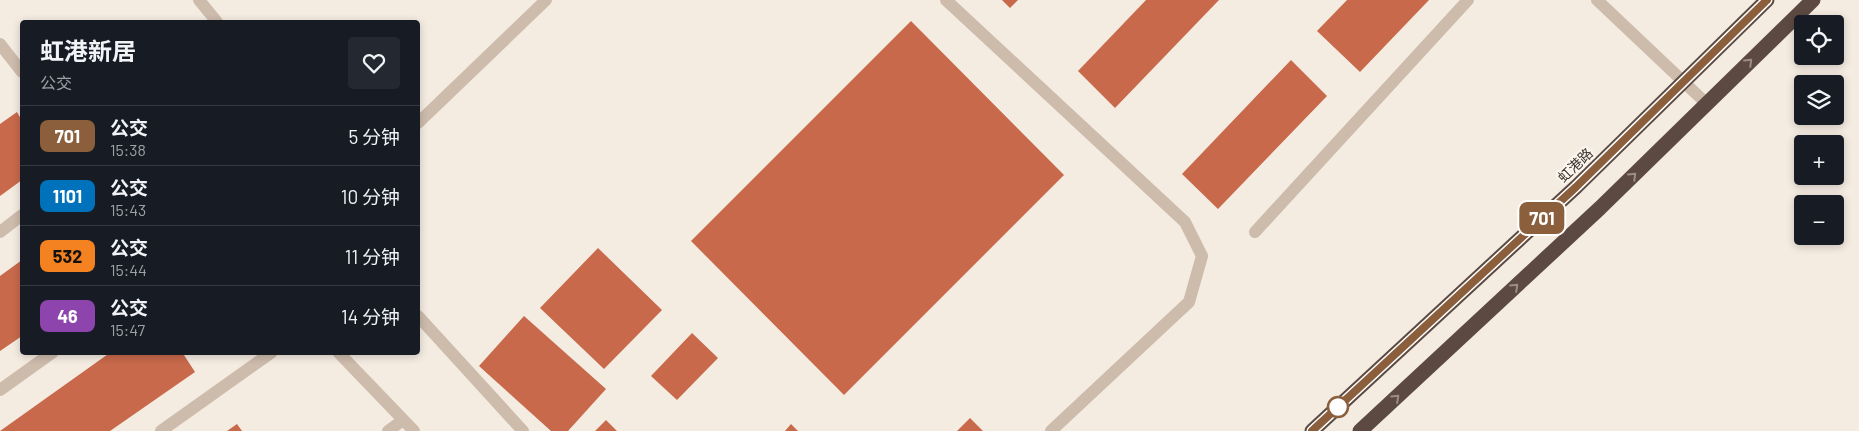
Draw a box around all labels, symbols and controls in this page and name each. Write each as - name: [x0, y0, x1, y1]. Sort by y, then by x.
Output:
- map controls: [1794, 15, 1844, 245]
- button: locate: [1794, 15, 1844, 65]
- text: 虹港新居: [40, 36, 136, 65]
- button: heart: [348, 37, 400, 89]
- one-way arrow: [1744, 59, 1753, 68]
- text: 公交: [40, 73, 72, 92]
- button: layers: [1794, 75, 1844, 125]
- text: 公交: [110, 116, 148, 139]
- text: 701: [55, 125, 80, 147]
- text: 5 分钟: [348, 125, 400, 148]
- button: +: [1794, 135, 1844, 185]
- text: 15:38: [110, 140, 146, 159]
- street label: 虹港路: [1554, 144, 1596, 186]
- one-way arrow: [1627, 173, 1636, 182]
- text: 公交: [110, 176, 148, 199]
- text: 1101: [53, 185, 82, 207]
- text: 10 分钟: [341, 185, 400, 208]
- button: −: [1794, 195, 1844, 245]
- text: 15:43: [110, 200, 146, 219]
- line badge: 701: [1513, 202, 1571, 234]
- text: 701: [1529, 207, 1555, 229]
- text: 公交: [110, 236, 148, 259]
- text: 532: [53, 245, 82, 267]
- text: 11 分钟: [345, 245, 400, 268]
- text: 15:44: [110, 260, 147, 279]
- one-way arrow: [1509, 284, 1518, 293]
- text: 公交: [110, 296, 148, 319]
- text: 46: [57, 305, 78, 327]
- text: 14 分钟: [341, 305, 400, 328]
- text: 15:47: [110, 320, 145, 339]
- one-way arrow: [1390, 395, 1399, 404]
- unlabelled marker: [1327, 396, 1349, 418]

